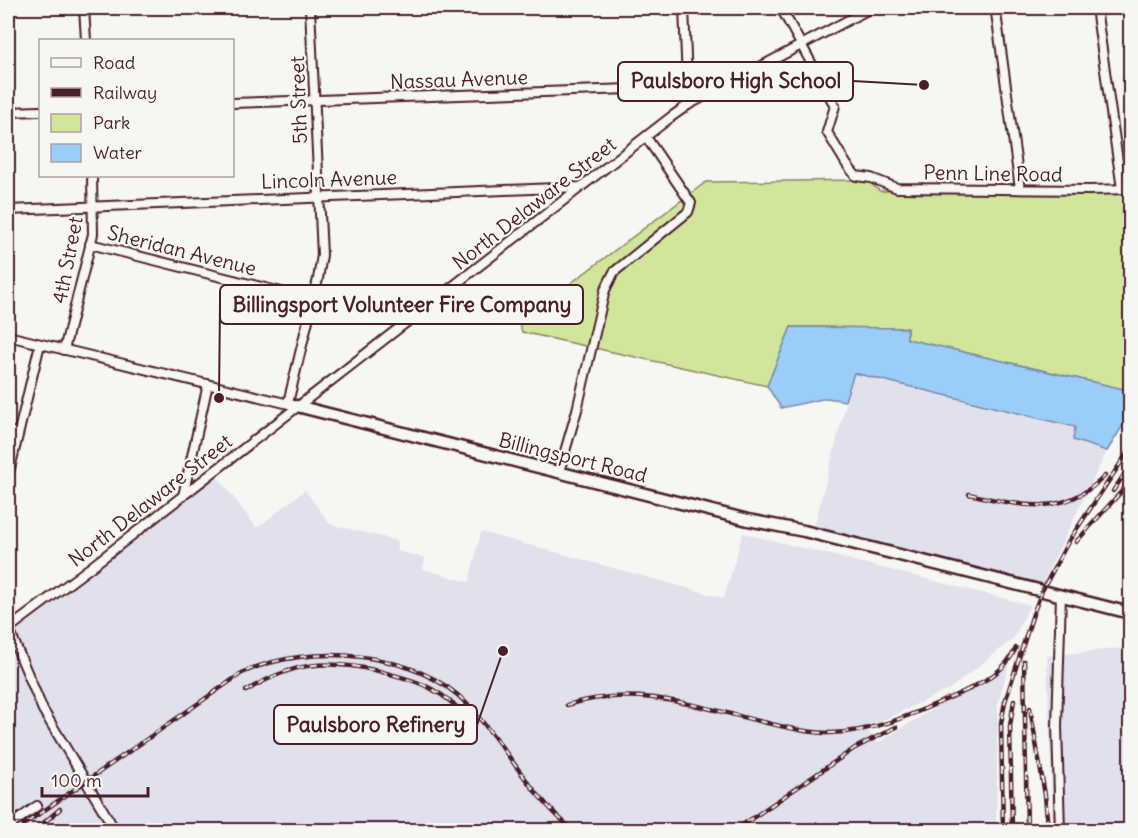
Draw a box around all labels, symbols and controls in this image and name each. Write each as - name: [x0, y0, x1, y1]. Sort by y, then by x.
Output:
- legend: [39, 39, 234, 177]
- text: Road: [93, 51, 136, 74]
- street label: 5th Street: [284, 55, 312, 144]
- callout: Paulsboro High School: [618, 62, 853, 101]
- street label: Nassau Avenue: [390, 64, 528, 94]
- text: Paulsboro High School: [631, 67, 841, 94]
- text: Railway: [93, 81, 157, 104]
- text: Park: [93, 111, 130, 134]
- street label: North Delaware Street: [447, 131, 621, 275]
- text: Water: [93, 141, 143, 164]
- street label: Penn Line Road: [923, 159, 1063, 187]
- street label: Lincoln Avenue: [261, 164, 397, 194]
- street label: 4th Street: [46, 214, 88, 306]
- street label: Sheridan Avenue: [105, 219, 259, 281]
- callout: Billingsport Volunteer Fire Company: [220, 285, 583, 324]
- text: Billingsport Volunteer Fire Company: [232, 291, 572, 318]
- street label: Billingsport Road: [496, 426, 650, 488]
- street label: North Delaware Street: [63, 428, 237, 572]
- callout: Paulsboro Refinery: [274, 705, 477, 744]
- text: Paulsboro Refinery: [287, 711, 465, 738]
- scale bar: [42, 760, 148, 798]
- text: 100 m: [51, 769, 102, 792]

